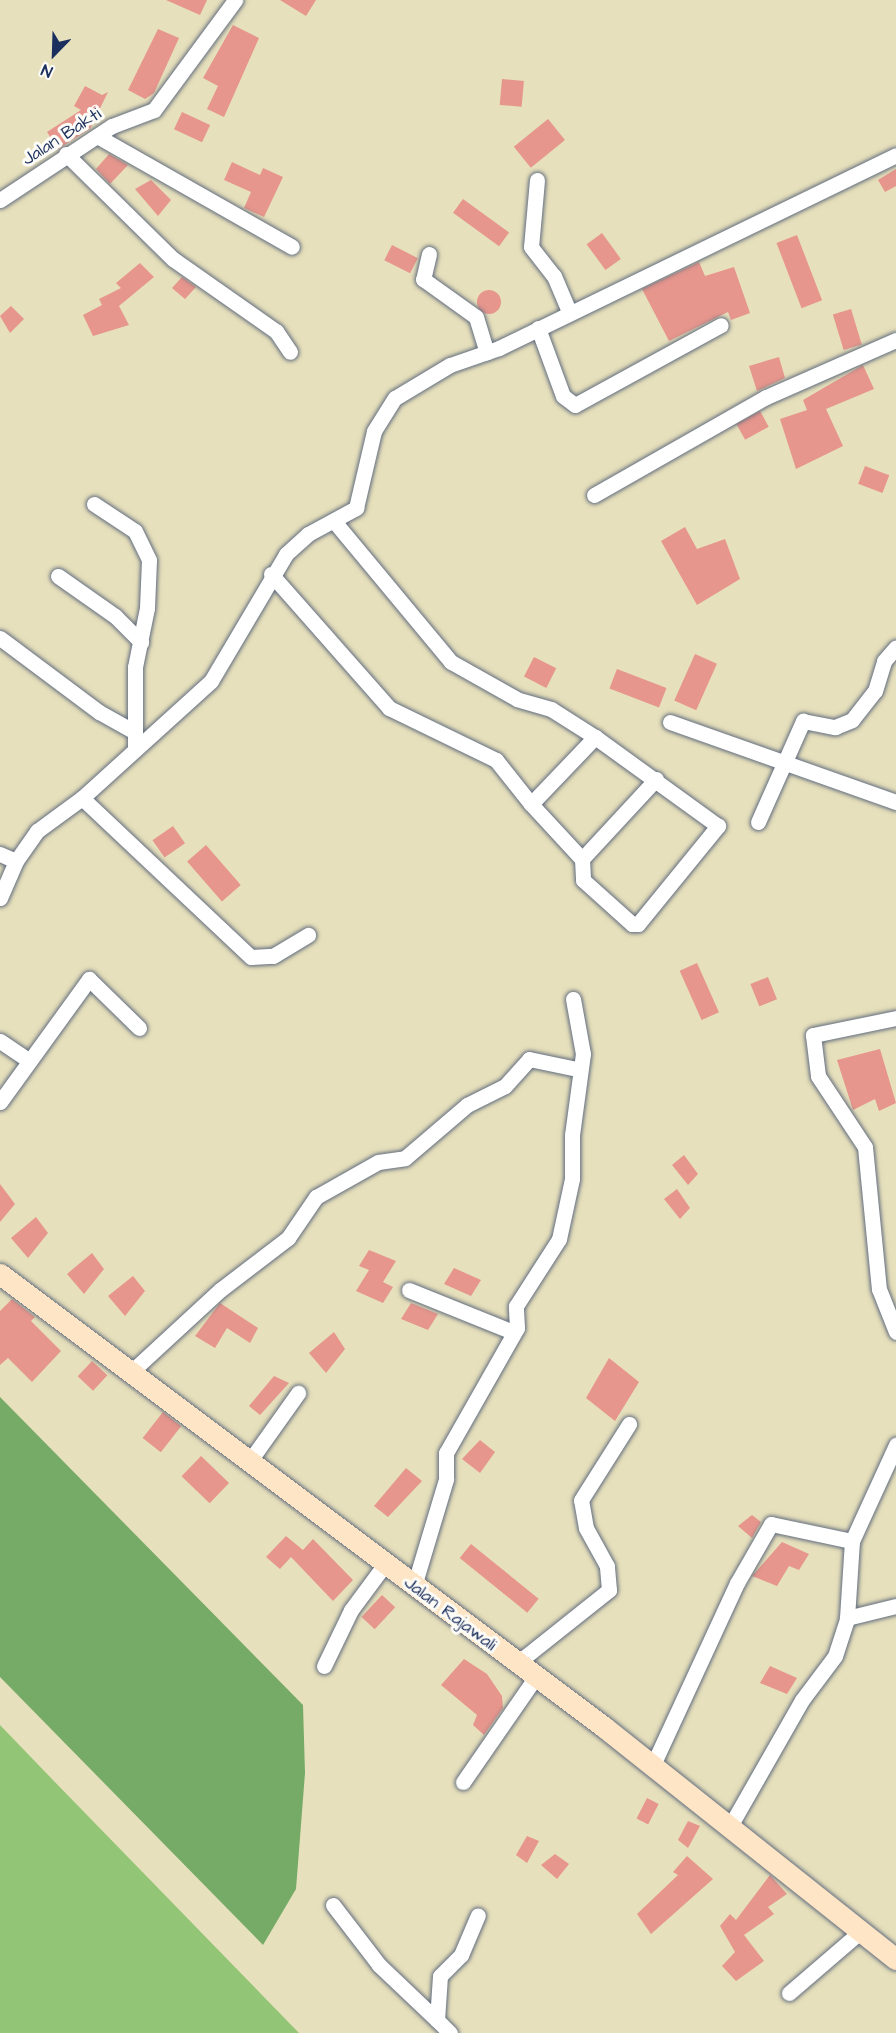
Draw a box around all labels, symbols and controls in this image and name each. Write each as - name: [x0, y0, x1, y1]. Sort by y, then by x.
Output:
- north arrow: [24, 24, 84, 84]
- text: N: [38, 58, 56, 83]
- street label: Jalan Bakti: [18, 103, 106, 171]
- street label: Jalan Rajawali: [399, 1572, 501, 1656]

